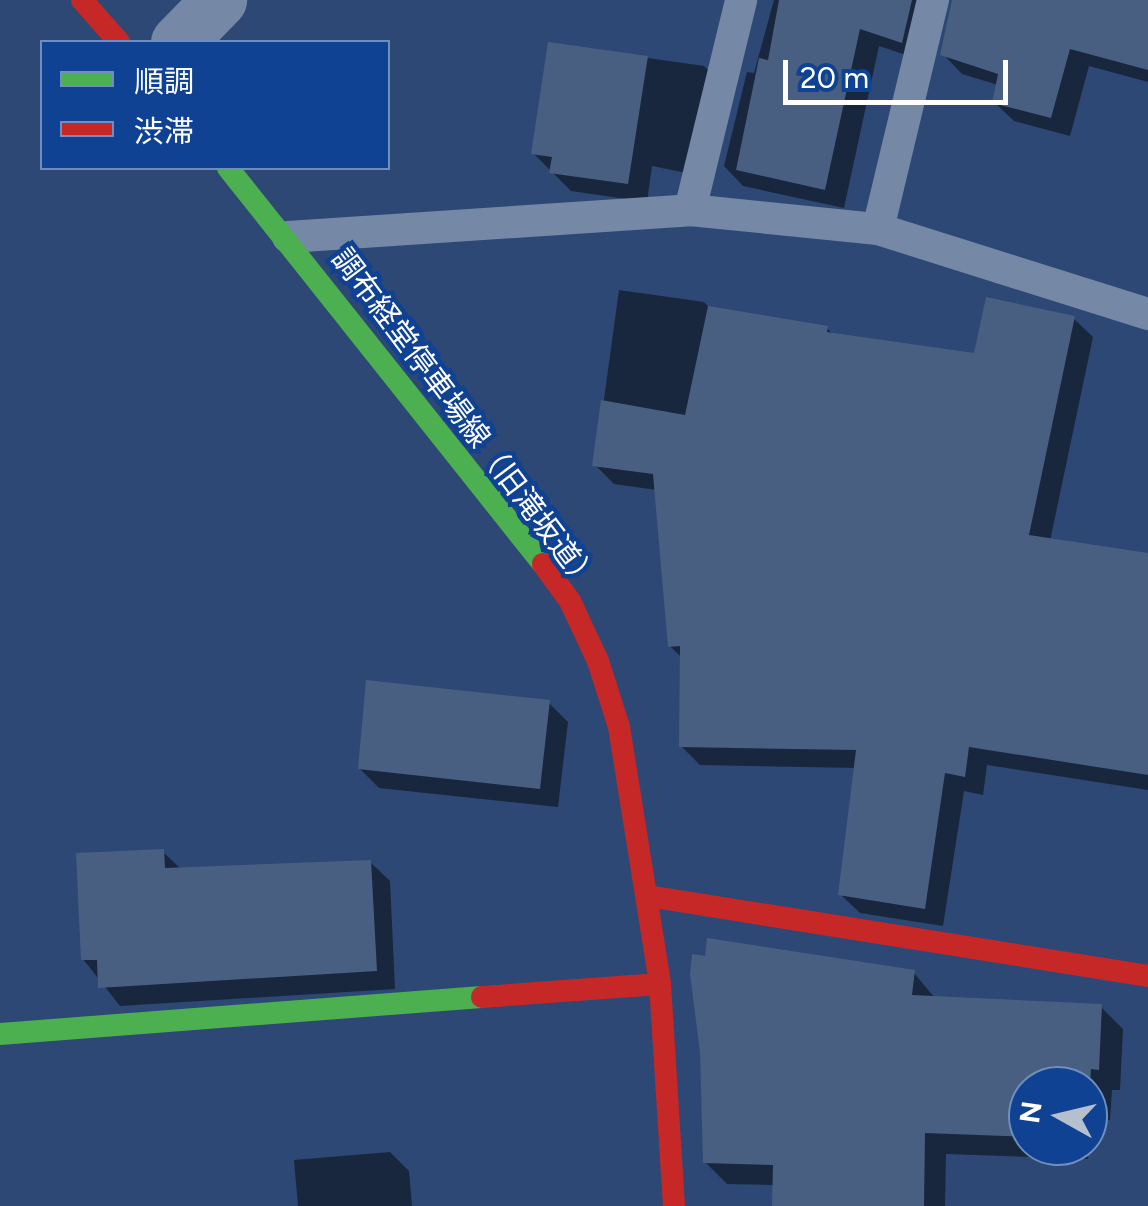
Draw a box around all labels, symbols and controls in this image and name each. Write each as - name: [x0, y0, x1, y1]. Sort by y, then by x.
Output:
- legend: [40, 40, 390, 170]
- scale bar: [788, 40, 1013, 102]
- text: 20 m: [800, 59, 869, 96]
- text: 順調: [134, 63, 194, 100]
- text: 渋滞: [134, 113, 194, 150]
- street label: 調布経堂停車場線（旧滝坂道）: [324, 241, 606, 599]
- north arrow: [1008, 1066, 1108, 1166]
- text: N: [1012, 1099, 1049, 1125]

